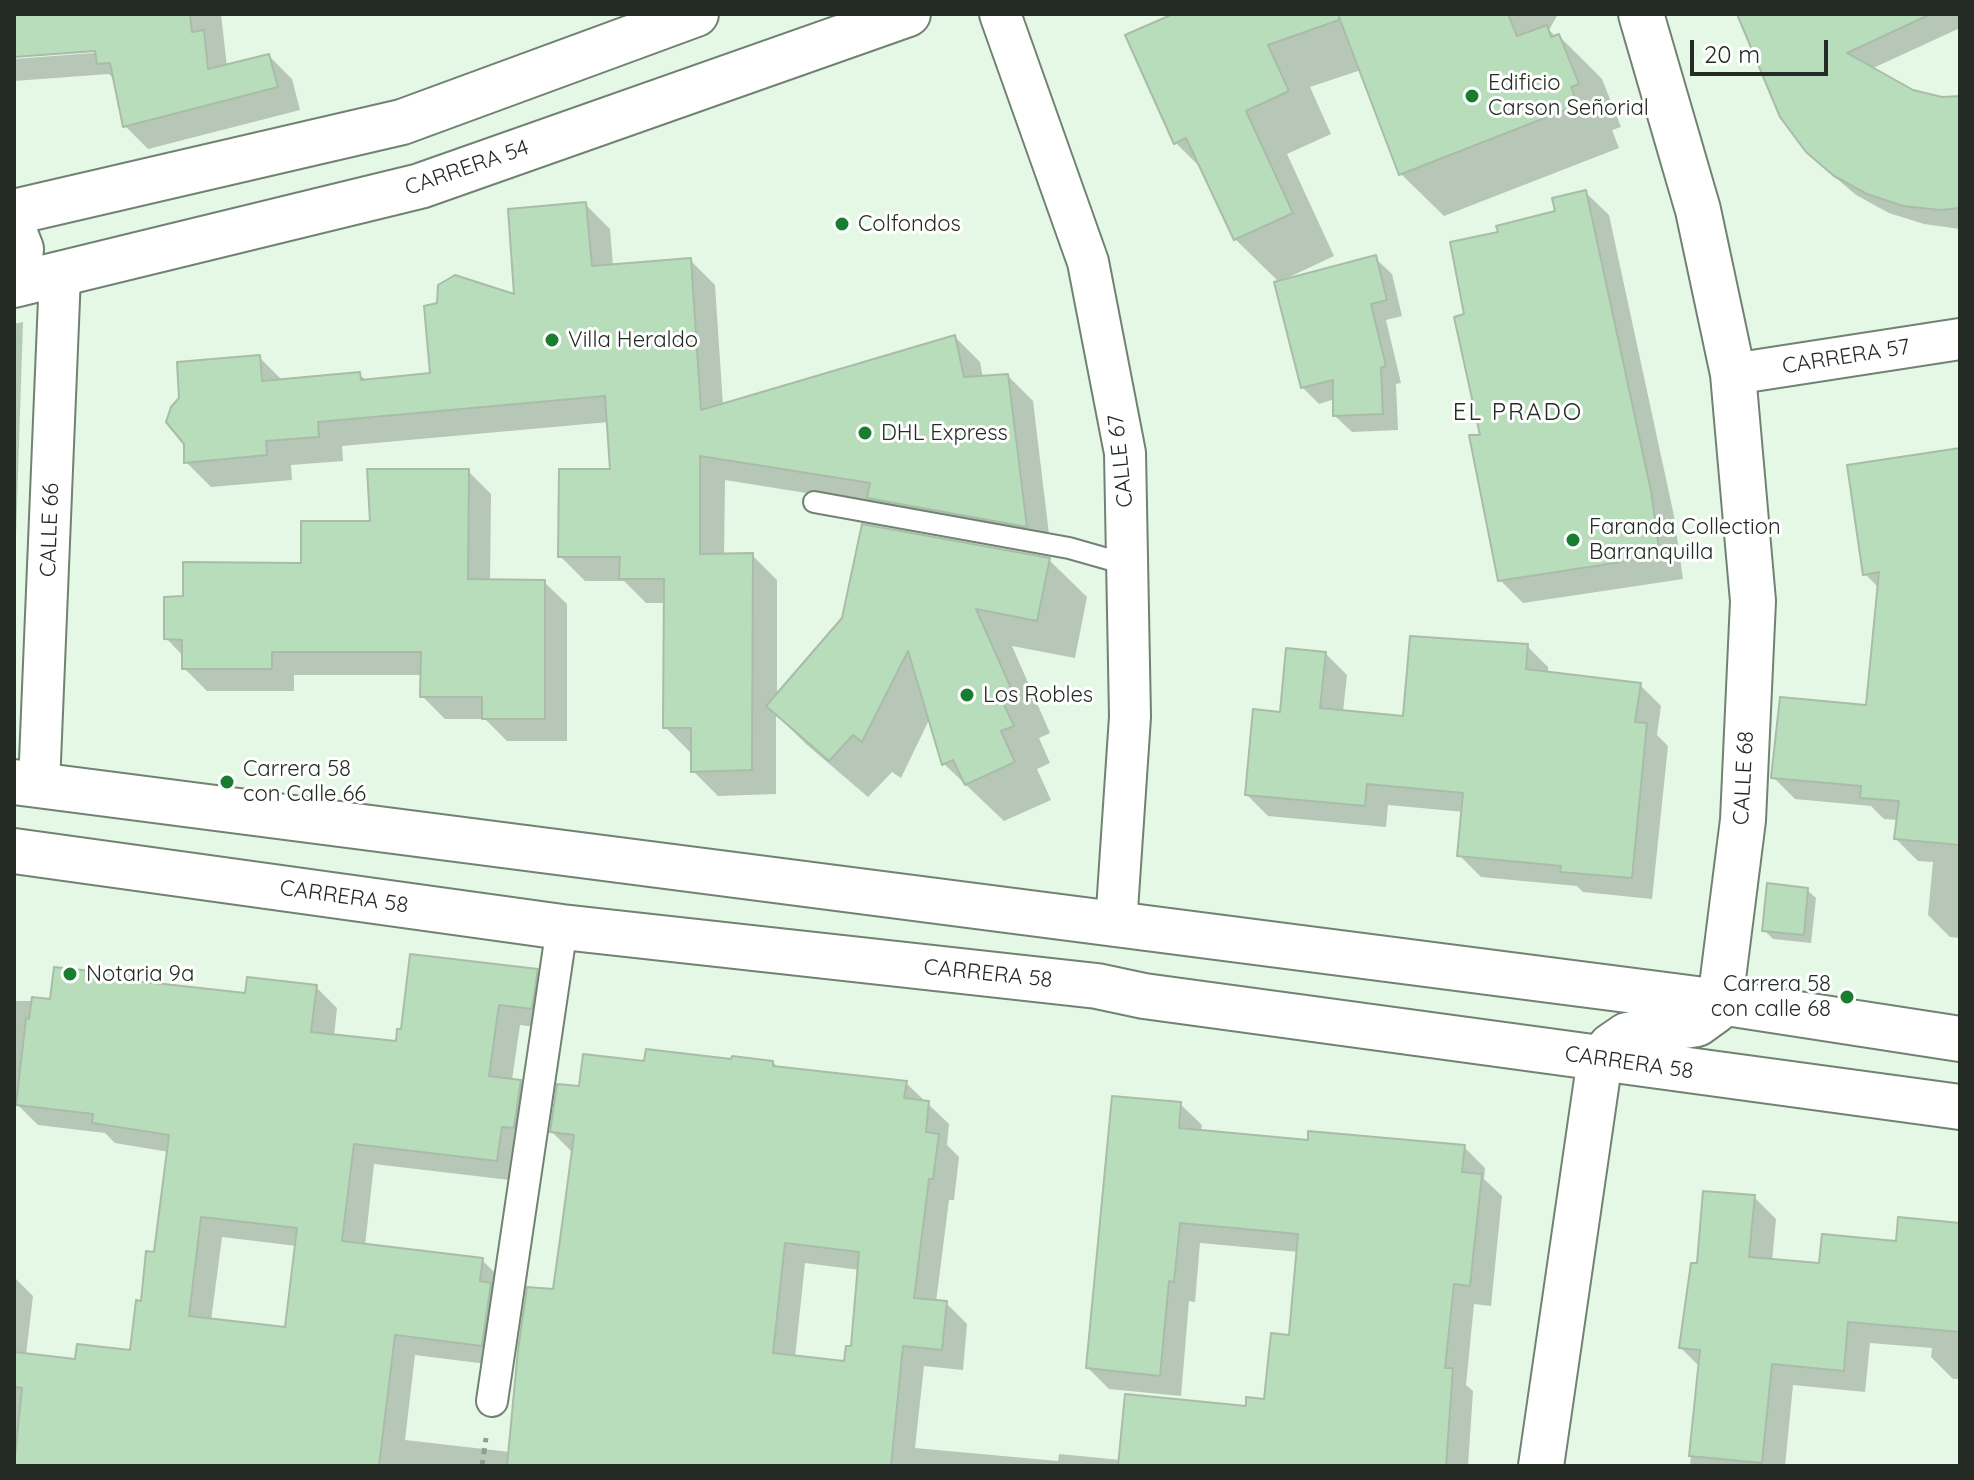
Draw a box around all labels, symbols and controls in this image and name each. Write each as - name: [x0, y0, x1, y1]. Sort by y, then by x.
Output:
- scale bar: [1694, 24, 1832, 74]
- text: 20 m: [1704, 39, 1760, 69]
- place label: Edificio Carson Señorial: [1488, 70, 1649, 122]
- marker: Edificio Carson Señorial: [1463, 87, 1481, 105]
- street label: CARRERA 54: [402, 134, 532, 202]
- place label: Colfondos: [858, 211, 961, 237]
- marker: Colfondos: [833, 215, 851, 233]
- place label: Villa Heraldo: [568, 327, 698, 353]
- marker: Villa Heraldo: [543, 331, 561, 349]
- street label: CARRERA 57: [1780, 334, 1912, 380]
- district label: EL PRADO: [1453, 399, 1583, 427]
- street label: CALLE 67: [1103, 413, 1139, 509]
- place label: DHL Express: [881, 420, 1008, 446]
- marker: DHL Express: [856, 424, 874, 442]
- street label: CALLE 66: [35, 482, 65, 578]
- place label: Faranda Collection Barranquilla: [1589, 514, 1781, 566]
- marker: Faranda Collection Barranquilla: [1564, 531, 1582, 549]
- place label: Los Robles: [983, 682, 1093, 708]
- marker: Los Robles: [958, 686, 976, 704]
- street label: CALLE 68: [1728, 730, 1760, 826]
- place label: Carrera 58 con Calle 66: [243, 756, 366, 808]
- marker: Carrera 58 con Calle 66: [218, 773, 236, 791]
- street label: CARRERA 58: [278, 875, 410, 919]
- street label: CARRERA 58: [922, 954, 1054, 994]
- place label: Notaria 9a: [86, 961, 194, 987]
- marker: Notaria 9a: [61, 965, 79, 983]
- place label: Carrera 58 con calle 68: [1711, 971, 1831, 1022]
- marker: Carrera 58 con calle 68: [1838, 988, 1856, 1006]
- street label: CARRERA 58: [1563, 1041, 1695, 1085]

